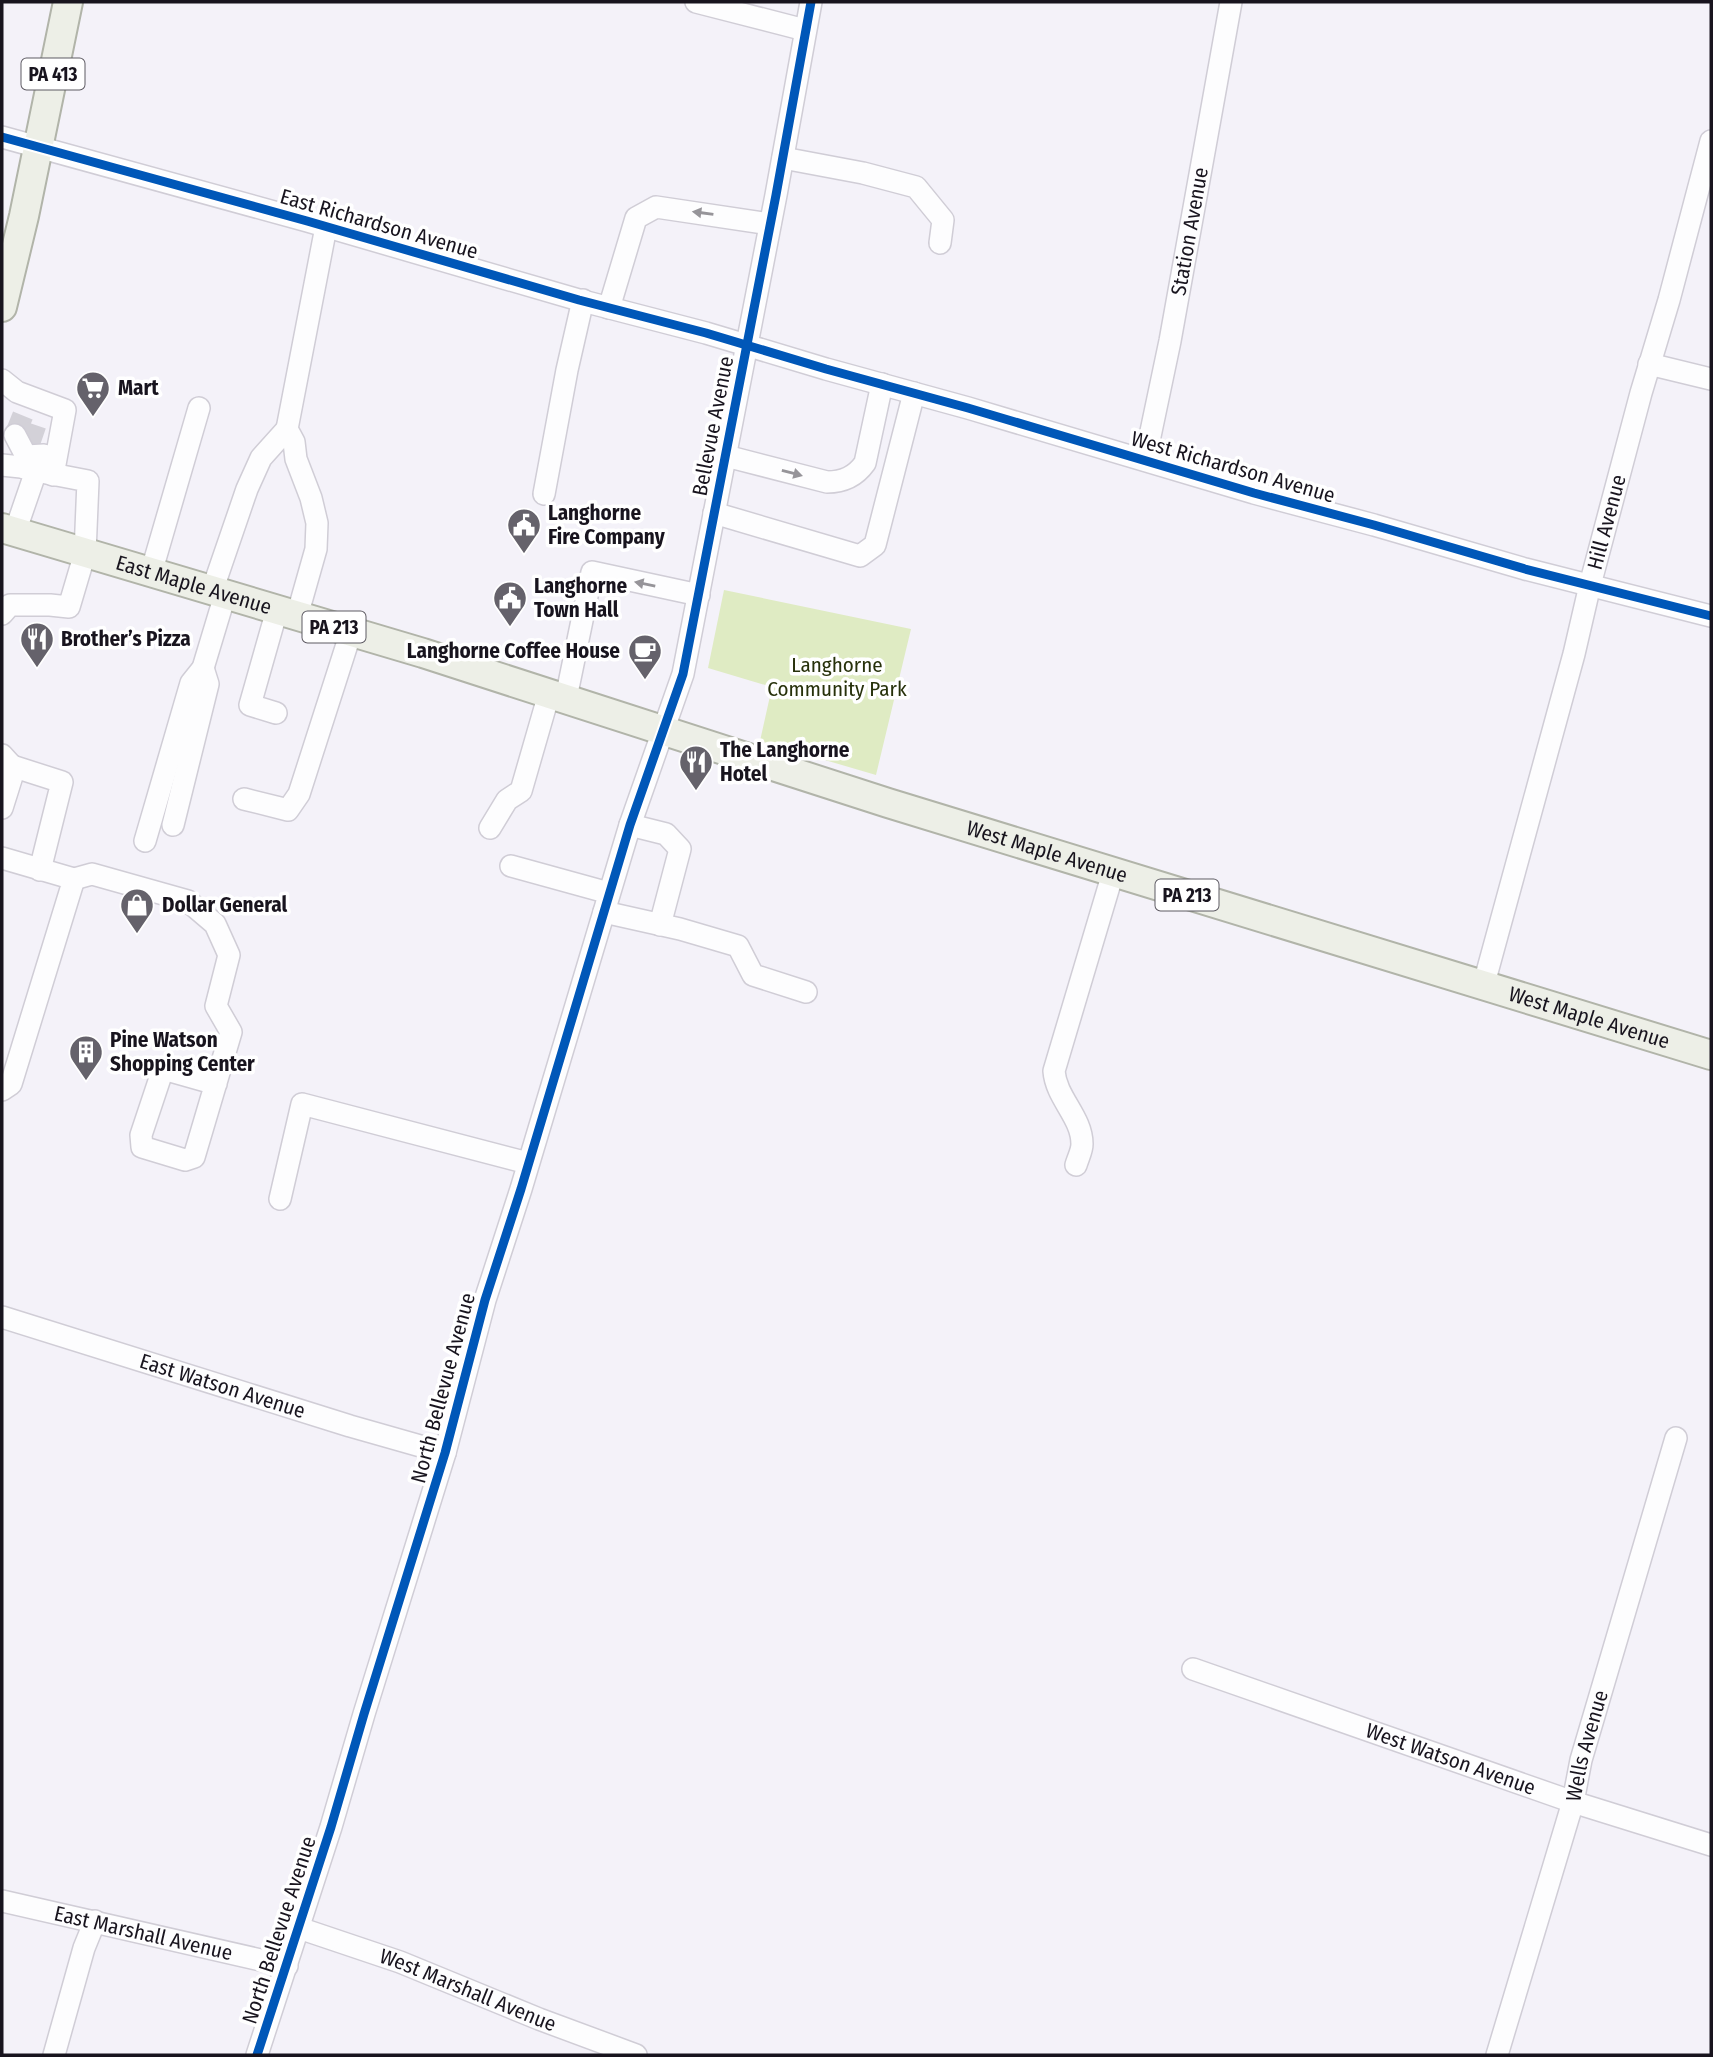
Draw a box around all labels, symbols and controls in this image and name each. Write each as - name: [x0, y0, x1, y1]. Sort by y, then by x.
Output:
- road number: PA 413: [22, 58, 84, 90]
- street label: Station Avenue: [1165, 165, 1214, 298]
- street label: East Richardson Avenue: [277, 183, 481, 265]
- one-way arrow: [692, 208, 714, 219]
- street label: Bellevue Avenue: [687, 354, 739, 498]
- supermarket icon: Mart: [74, 369, 112, 418]
- place label: Mart: [118, 375, 159, 401]
- street label: West Richardson Avenue: [1128, 425, 1338, 509]
- one-way arrow: [781, 468, 803, 479]
- street label: Hill Avenue: [1582, 472, 1632, 573]
- place label: Langhorne Fire Company: [548, 500, 666, 550]
- public building icon: Langhorne Fire Company: [505, 506, 543, 555]
- street label: East Maple Avenue: [113, 550, 275, 620]
- place label: Langhorne Town Hall: [534, 573, 627, 623]
- one-way arrow: [634, 578, 656, 589]
- public building icon: Langhorne Town Hall: [491, 579, 529, 628]
- road number: PA 213: [302, 612, 366, 642]
- restaurant icon: Brother’s Pizza: [18, 620, 56, 669]
- place label: Brother’s Pizza: [61, 626, 191, 652]
- cafe icon: Langhorne Coffee House: [626, 632, 664, 681]
- place label: Langhorne Coffee House: [407, 638, 620, 664]
- park label: Langhorne Community Park: [767, 652, 907, 702]
- place label: The Langhorne Hotel: [720, 737, 850, 787]
- restaurant icon: The Langhorne Hotel: [677, 743, 715, 792]
- street label: West Maple Avenue: [963, 815, 1131, 889]
- road number: PA 213: [1156, 880, 1218, 911]
- shop icon: Dollar General: [118, 886, 156, 935]
- place label: Dollar General: [162, 892, 288, 918]
- street label: West Maple Avenue: [1505, 981, 1673, 1055]
- place label: Pine Watson Shopping Center: [110, 1027, 255, 1077]
- building icon: Pine Watson Shopping Center: [67, 1033, 105, 1082]
- street label: North Bellevue Avenue: [405, 1290, 481, 1486]
- street label: East Watson Avenue: [136, 1348, 308, 1424]
- street label: Wells Avenue: [1560, 1687, 1614, 1804]
- street label: West Watson Avenue: [1362, 1717, 1539, 1801]
- street label: North Bellevue Avenue: [236, 1833, 322, 2027]
- street label: East Marshall Avenue: [52, 1900, 235, 1966]
- street label: West Marshall Avenue: [376, 1943, 560, 2037]

